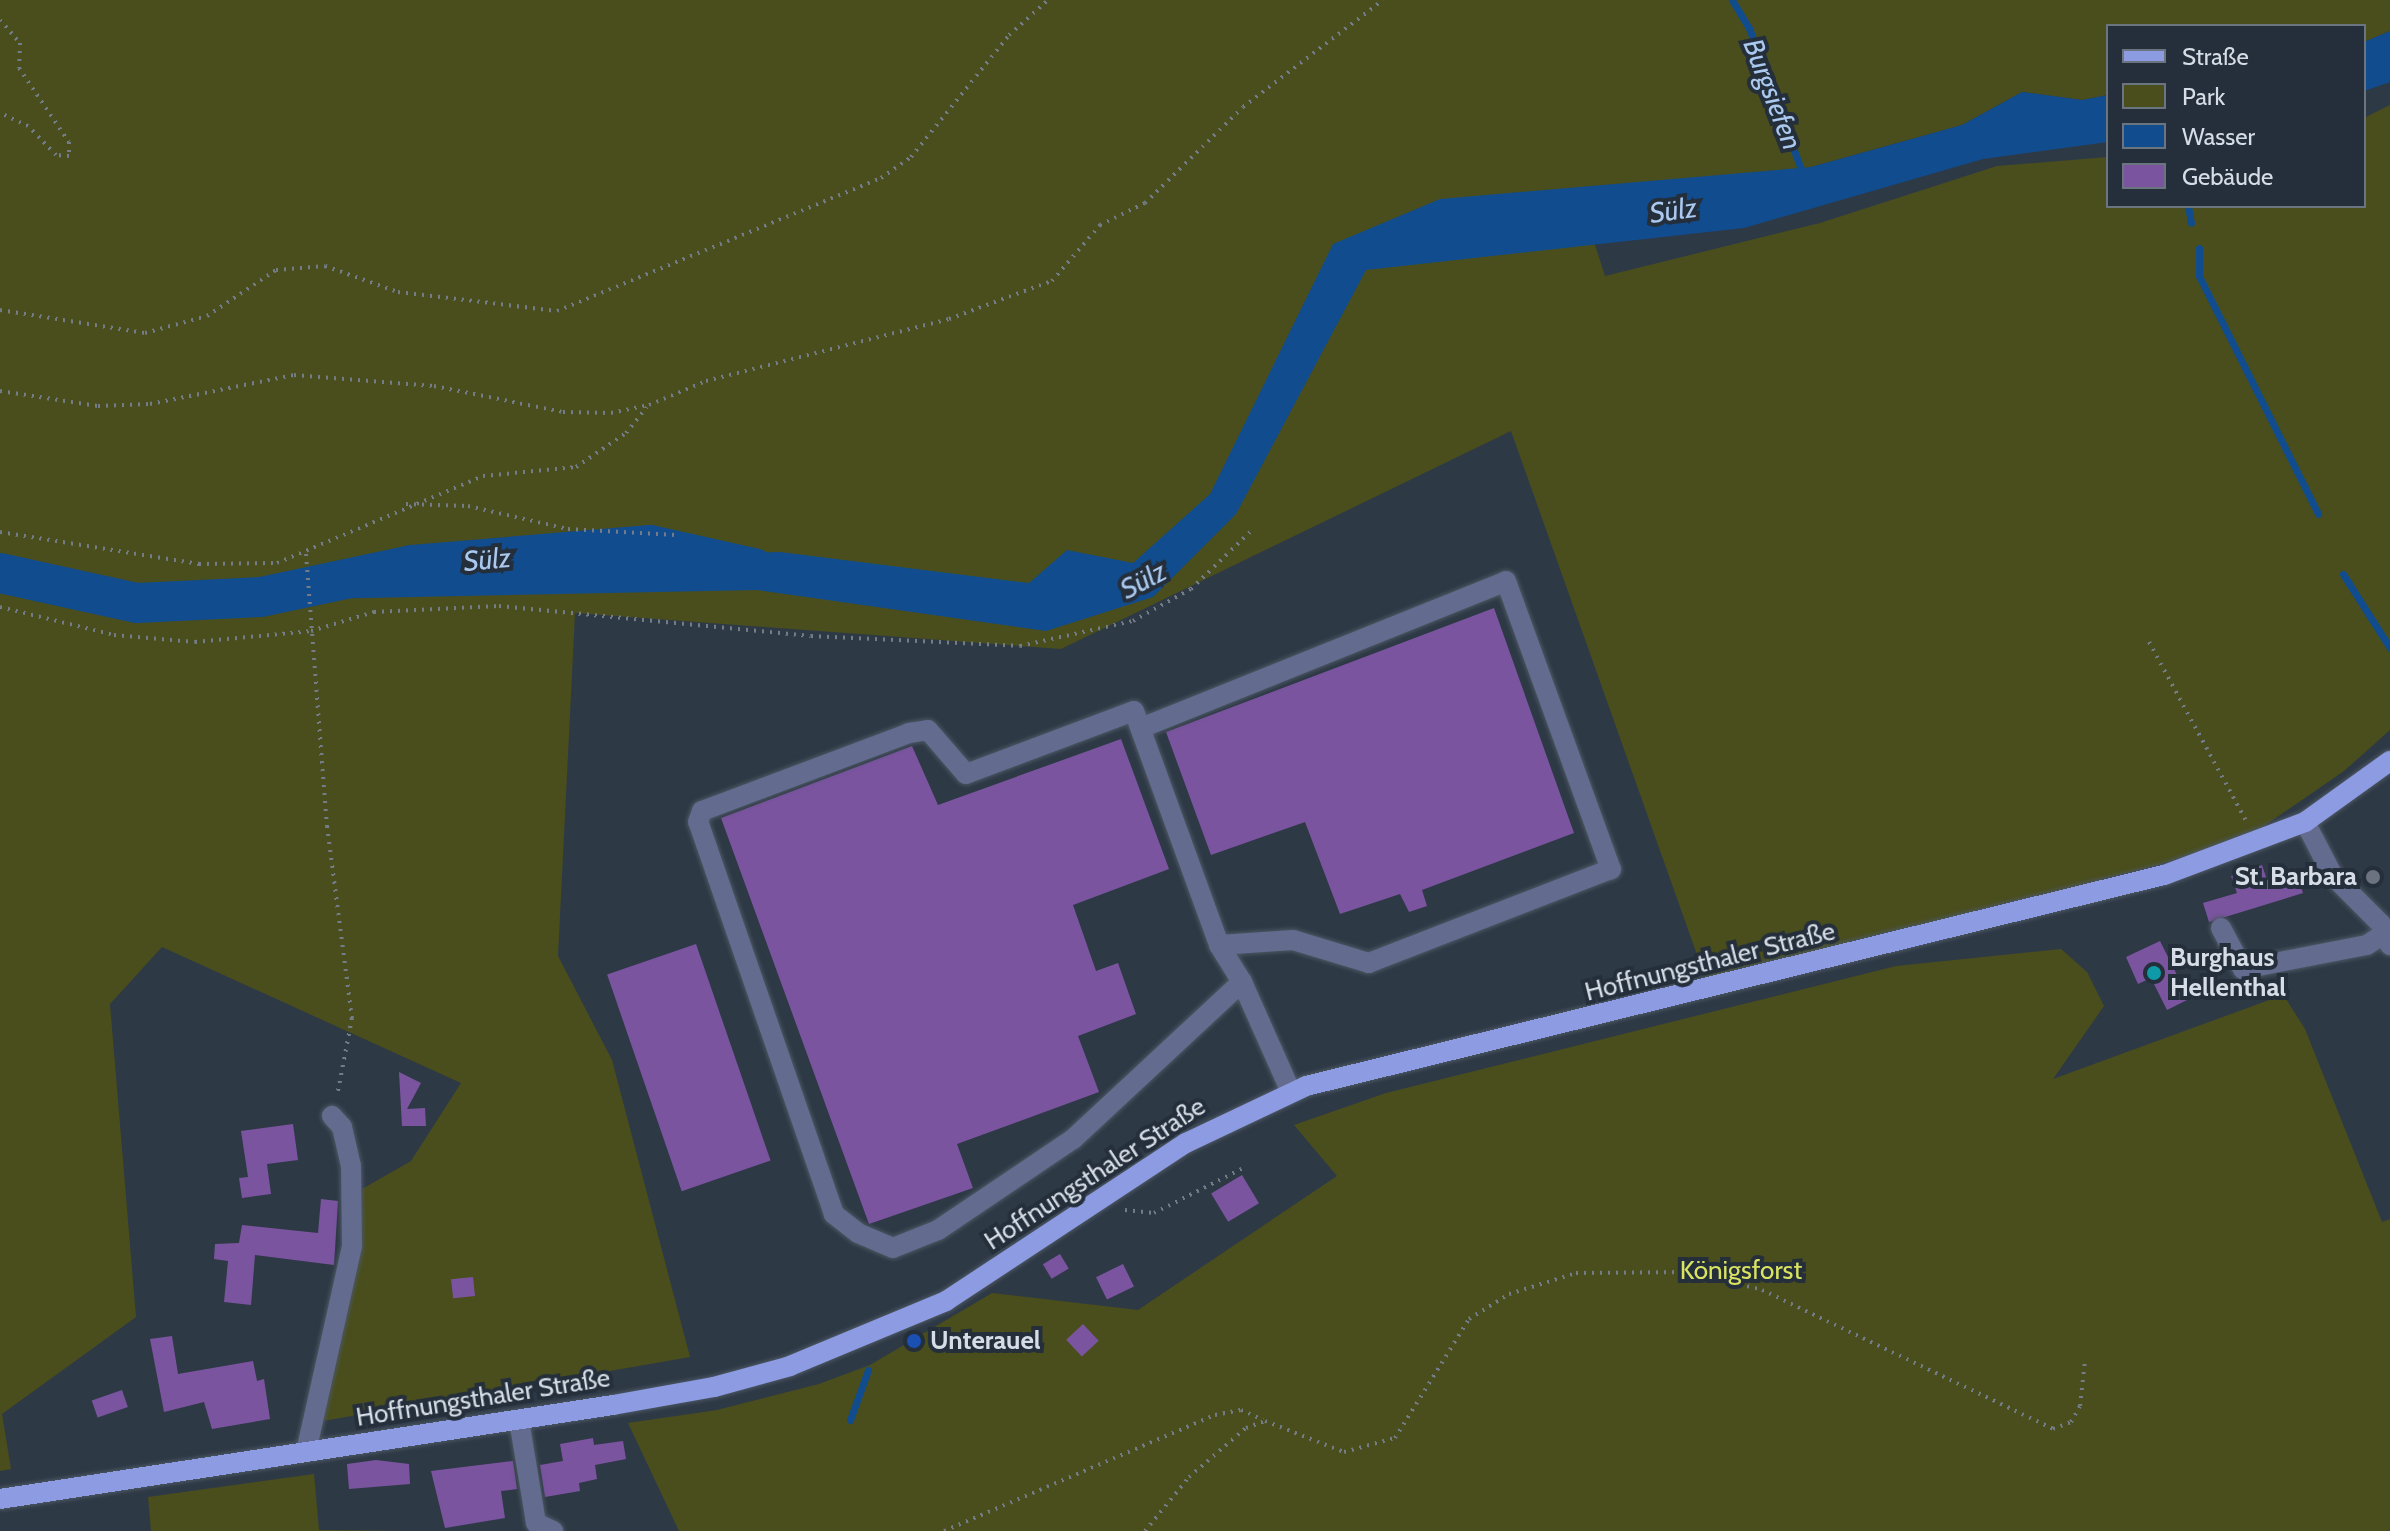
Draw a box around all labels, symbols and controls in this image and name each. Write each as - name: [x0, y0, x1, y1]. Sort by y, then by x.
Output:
- legend: [2106, 24, 2366, 208]
- water label: Burgsiefen: [1737, 34, 1809, 154]
- text: Straße: [2182, 42, 2249, 71]
- text: Park: [2182, 82, 2225, 111]
- text: Wasser: [2182, 122, 2255, 151]
- text: Gebäude: [2182, 162, 2273, 191]
- water label: Sülz: [1647, 190, 1699, 230]
- water label: Sülz: [462, 540, 512, 578]
- water label: Sülz: [1114, 554, 1172, 606]
- place label: St. Barbara: [2235, 861, 2357, 893]
- marker: St. Barbara: [2364, 868, 2382, 886]
- street label: Hoffnungsthaler Straße: [1582, 916, 1838, 1008]
- place label: Burghaus Hellenthal: [2170, 942, 2286, 1004]
- marker: Burghaus Hellenthal: [2145, 964, 2163, 982]
- street label: Hoffnungsthaler Straße: [979, 1091, 1211, 1257]
- park label: Königsforst: [1680, 1255, 1802, 1287]
- place label: Unterauel: [930, 1325, 1041, 1357]
- marker: Unterauel: [905, 1332, 923, 1350]
- street label: Hoffnungsthaler Straße: [354, 1363, 612, 1433]

